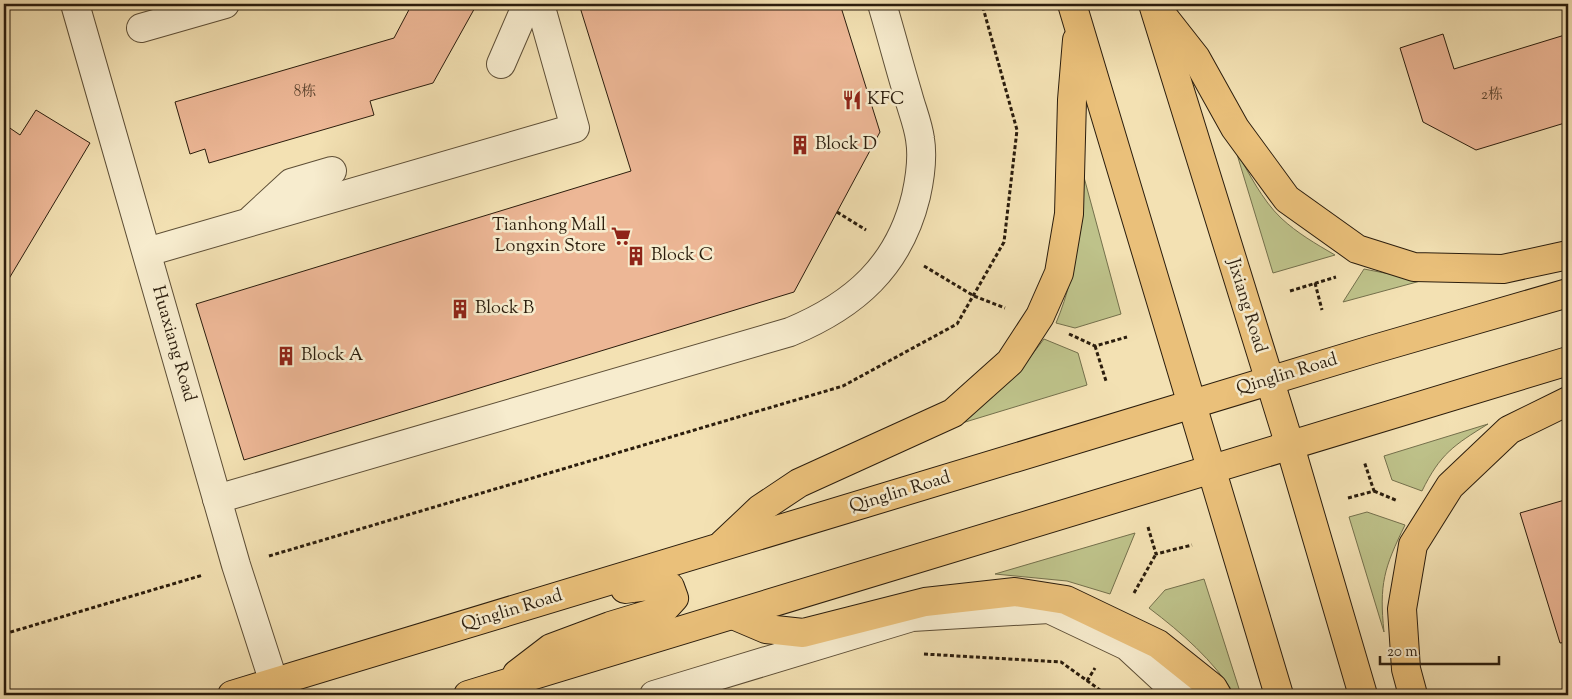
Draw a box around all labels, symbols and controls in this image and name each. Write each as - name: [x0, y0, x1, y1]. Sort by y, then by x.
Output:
- house number: 8栋: [294, 82, 316, 103]
- house number: 2栋: [1481, 85, 1503, 106]
- place label: KFC: [867, 87, 905, 113]
- restaurant icon: KFC: [841, 89, 863, 111]
- place label: Block D: [815, 132, 877, 158]
- building icon: Block D: [789, 134, 811, 156]
- place label: Tianhong Mall Longxin Store: [492, 213, 606, 260]
- supermarket icon: Tianhong Mall Longxin Store: [610, 225, 632, 247]
- place label: Block C: [651, 243, 713, 269]
- building icon: Block C: [625, 245, 647, 267]
- street label: Jixiang Road: [1219, 255, 1273, 356]
- street label: Huaxiang Road: [144, 283, 202, 405]
- place label: Block B: [475, 296, 534, 322]
- building icon: Block B: [449, 298, 471, 320]
- place label: Block A: [301, 343, 364, 369]
- building icon: Block A: [275, 345, 297, 367]
- street label: Qinglin Road: [1233, 347, 1341, 403]
- street label: Qinglin Road: [846, 465, 954, 521]
- street label: Qinglin Road: [458, 583, 566, 639]
- scale bar: [1380, 634, 1498, 666]
- text: 20 m: [1387, 642, 1418, 663]

